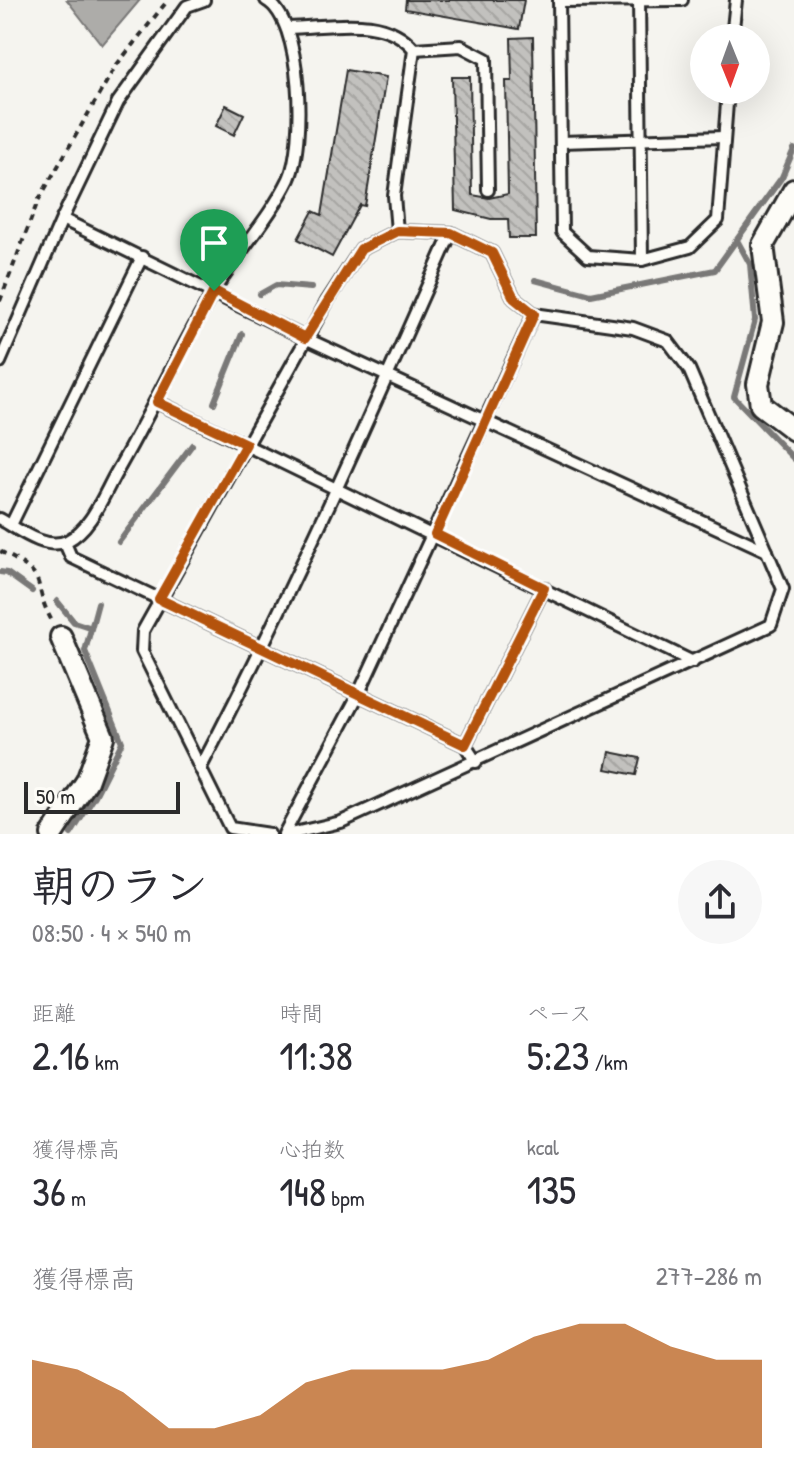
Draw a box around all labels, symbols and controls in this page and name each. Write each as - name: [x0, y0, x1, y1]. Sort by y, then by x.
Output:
- north arrow: [690, 24, 770, 104]
- map controls: [690, 24, 770, 104]
- pin: [180, 209, 248, 291]
- icon: arrive: [192, 221, 236, 265]
- scale bar: [24, 778, 180, 814]
- text: 50 m: [36, 781, 75, 811]
- text: 朝のラン: [32, 855, 208, 915]
- button: share: [678, 860, 762, 944]
- text: 08:50 · 4 × 540 m: [32, 915, 191, 950]
- text: 距離: [32, 998, 76, 1028]
- text: 時間: [279, 998, 323, 1028]
- text: ペース: [527, 998, 591, 1028]
- text: 2.16: [32, 1028, 90, 1082]
- text: 11:38: [279, 1028, 353, 1082]
- text: 5:23: [527, 1028, 590, 1082]
- text: km: [90, 1047, 119, 1077]
- text: /km: [590, 1047, 628, 1077]
- text: kcal: [527, 1132, 559, 1162]
- text: 獲得標高: [32, 1134, 120, 1164]
- text: 心拍数: [279, 1134, 345, 1164]
- text: 135: [527, 1162, 576, 1216]
- text: 36: [32, 1164, 66, 1218]
- text: 148: [279, 1164, 326, 1218]
- text: m: [66, 1183, 86, 1213]
- text: bpm: [326, 1183, 365, 1213]
- text: 277–286 m: [656, 1258, 762, 1293]
- text: 獲得標高: [32, 1261, 136, 1296]

